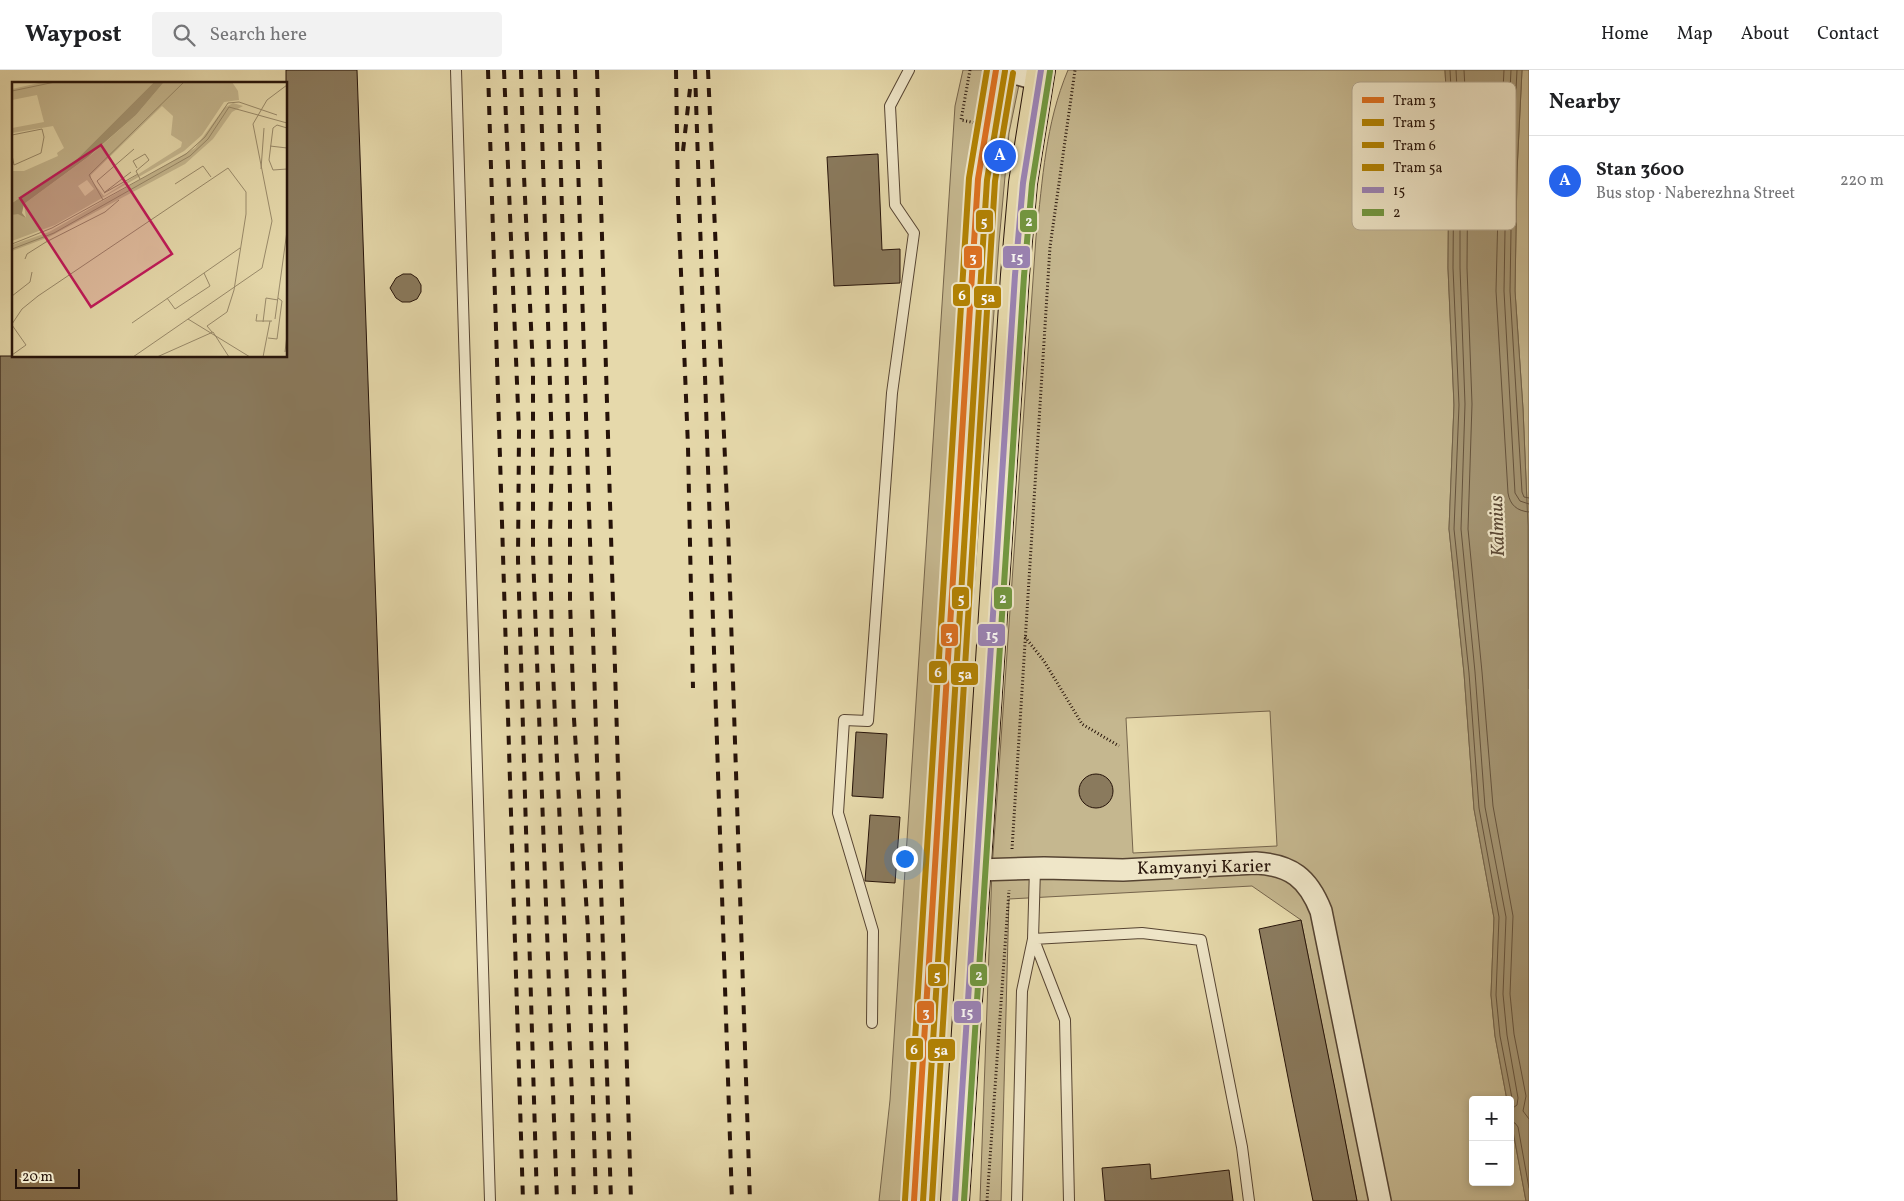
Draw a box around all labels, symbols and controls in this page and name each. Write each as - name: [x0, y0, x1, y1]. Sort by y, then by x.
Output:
- search box: [152, 12, 502, 57]
- text: Waypost: [25, 18, 122, 52]
- icon: search: [170, 21, 198, 49]
- text: Search here: [210, 22, 307, 48]
- text: Home: [1601, 22, 1649, 47]
- text: Map: [1677, 22, 1713, 47]
- text: About: [1741, 22, 1789, 47]
- text: Contact: [1817, 22, 1879, 47]
- inset map: [12, 82, 288, 358]
- legend: [1352, 82, 1516, 230]
- text: Nearby: [1549, 88, 1620, 117]
- text: Tram 3: [1393, 92, 1436, 111]
- text: Tram 5: [1393, 114, 1435, 133]
- pin: A: [984, 137, 1016, 175]
- text: Tram 6: [1393, 137, 1436, 156]
- text: Stan 3600: [1596, 157, 1684, 183]
- text: Tram 5а: [1393, 159, 1442, 178]
- text: A: [1559, 170, 1571, 192]
- text: 220 m: [1840, 170, 1884, 192]
- text: 15: [1393, 182, 1405, 201]
- text: Bus stop · Naberezhna Street: [1596, 183, 1795, 205]
- text: 2: [1393, 204, 1401, 223]
- line badge: 5: [975, 209, 994, 233]
- line badge: 2: [1019, 209, 1038, 233]
- text: 5: [981, 213, 988, 232]
- text: 2: [1025, 213, 1033, 232]
- line badge: 3: [963, 245, 983, 269]
- line badge: 15: [1002, 245, 1031, 269]
- text: 3: [969, 249, 977, 268]
- text: 15: [1011, 249, 1023, 268]
- line badge: 6: [952, 283, 971, 307]
- line badge: 5а: [973, 285, 1002, 309]
- text: 6: [958, 287, 966, 306]
- text: 5а: [981, 289, 996, 308]
- water label: Kalmius: [1484, 495, 1512, 557]
- line badge: 5: [951, 586, 970, 610]
- line badge: 2: [993, 586, 1013, 610]
- text: 5: [958, 590, 965, 609]
- text: 2: [999, 590, 1007, 609]
- line badge: 3: [940, 623, 959, 647]
- line badge: 15: [977, 623, 1006, 647]
- text: 3: [945, 627, 953, 646]
- text: 15: [986, 627, 998, 646]
- line badge: 6: [928, 660, 948, 684]
- line badge: 5а: [950, 662, 979, 686]
- text: 6: [934, 664, 942, 683]
- text: 5а: [958, 666, 973, 685]
- your location: [892, 846, 918, 872]
- street label: Kamyanyi Karier: [1137, 854, 1272, 882]
- line badge: 5: [927, 963, 947, 987]
- line badge: 2: [969, 963, 988, 987]
- text: 5: [934, 967, 941, 986]
- text: 2: [975, 967, 983, 986]
- line badge: 3: [916, 1000, 935, 1024]
- line badge: 15: [953, 1000, 982, 1024]
- text: 3: [922, 1004, 930, 1023]
- text: 15: [961, 1004, 973, 1023]
- line badge: 6: [905, 1037, 924, 1061]
- line badge: 5а: [927, 1038, 956, 1062]
- text: 6: [910, 1041, 918, 1060]
- text: 5а: [934, 1042, 949, 1061]
- map controls: [1469, 1096, 1514, 1186]
- button: +: [1469, 1096, 1514, 1141]
- button: −: [1469, 1141, 1514, 1186]
- scale bar: [15, 1166, 80, 1189]
- text: 20 m: [22, 1168, 53, 1187]

